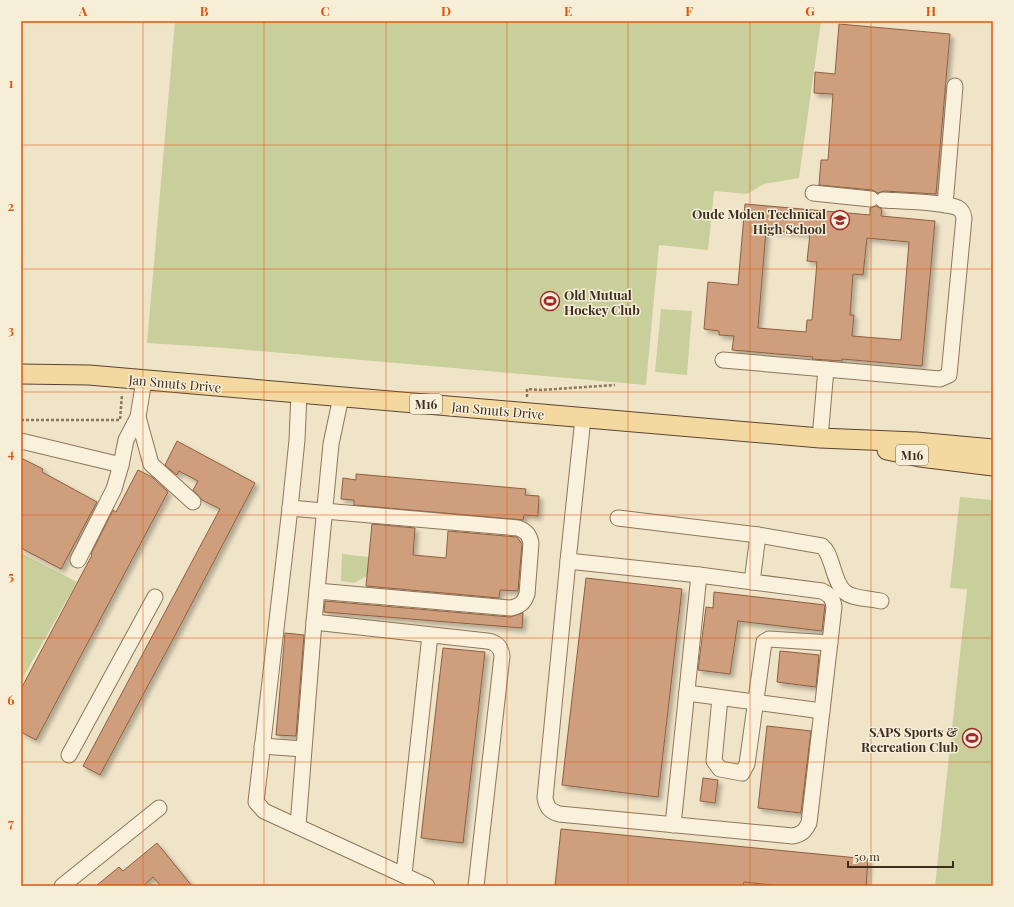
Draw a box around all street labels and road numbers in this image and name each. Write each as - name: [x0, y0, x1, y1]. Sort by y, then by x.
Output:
- street label: Jan Smuts Drive: [127, 370, 222, 396]
- road number: M16: [410, 394, 442, 414]
- street label: Jan Smuts Drive: [450, 397, 545, 423]
- road number: M16: [896, 445, 928, 465]

